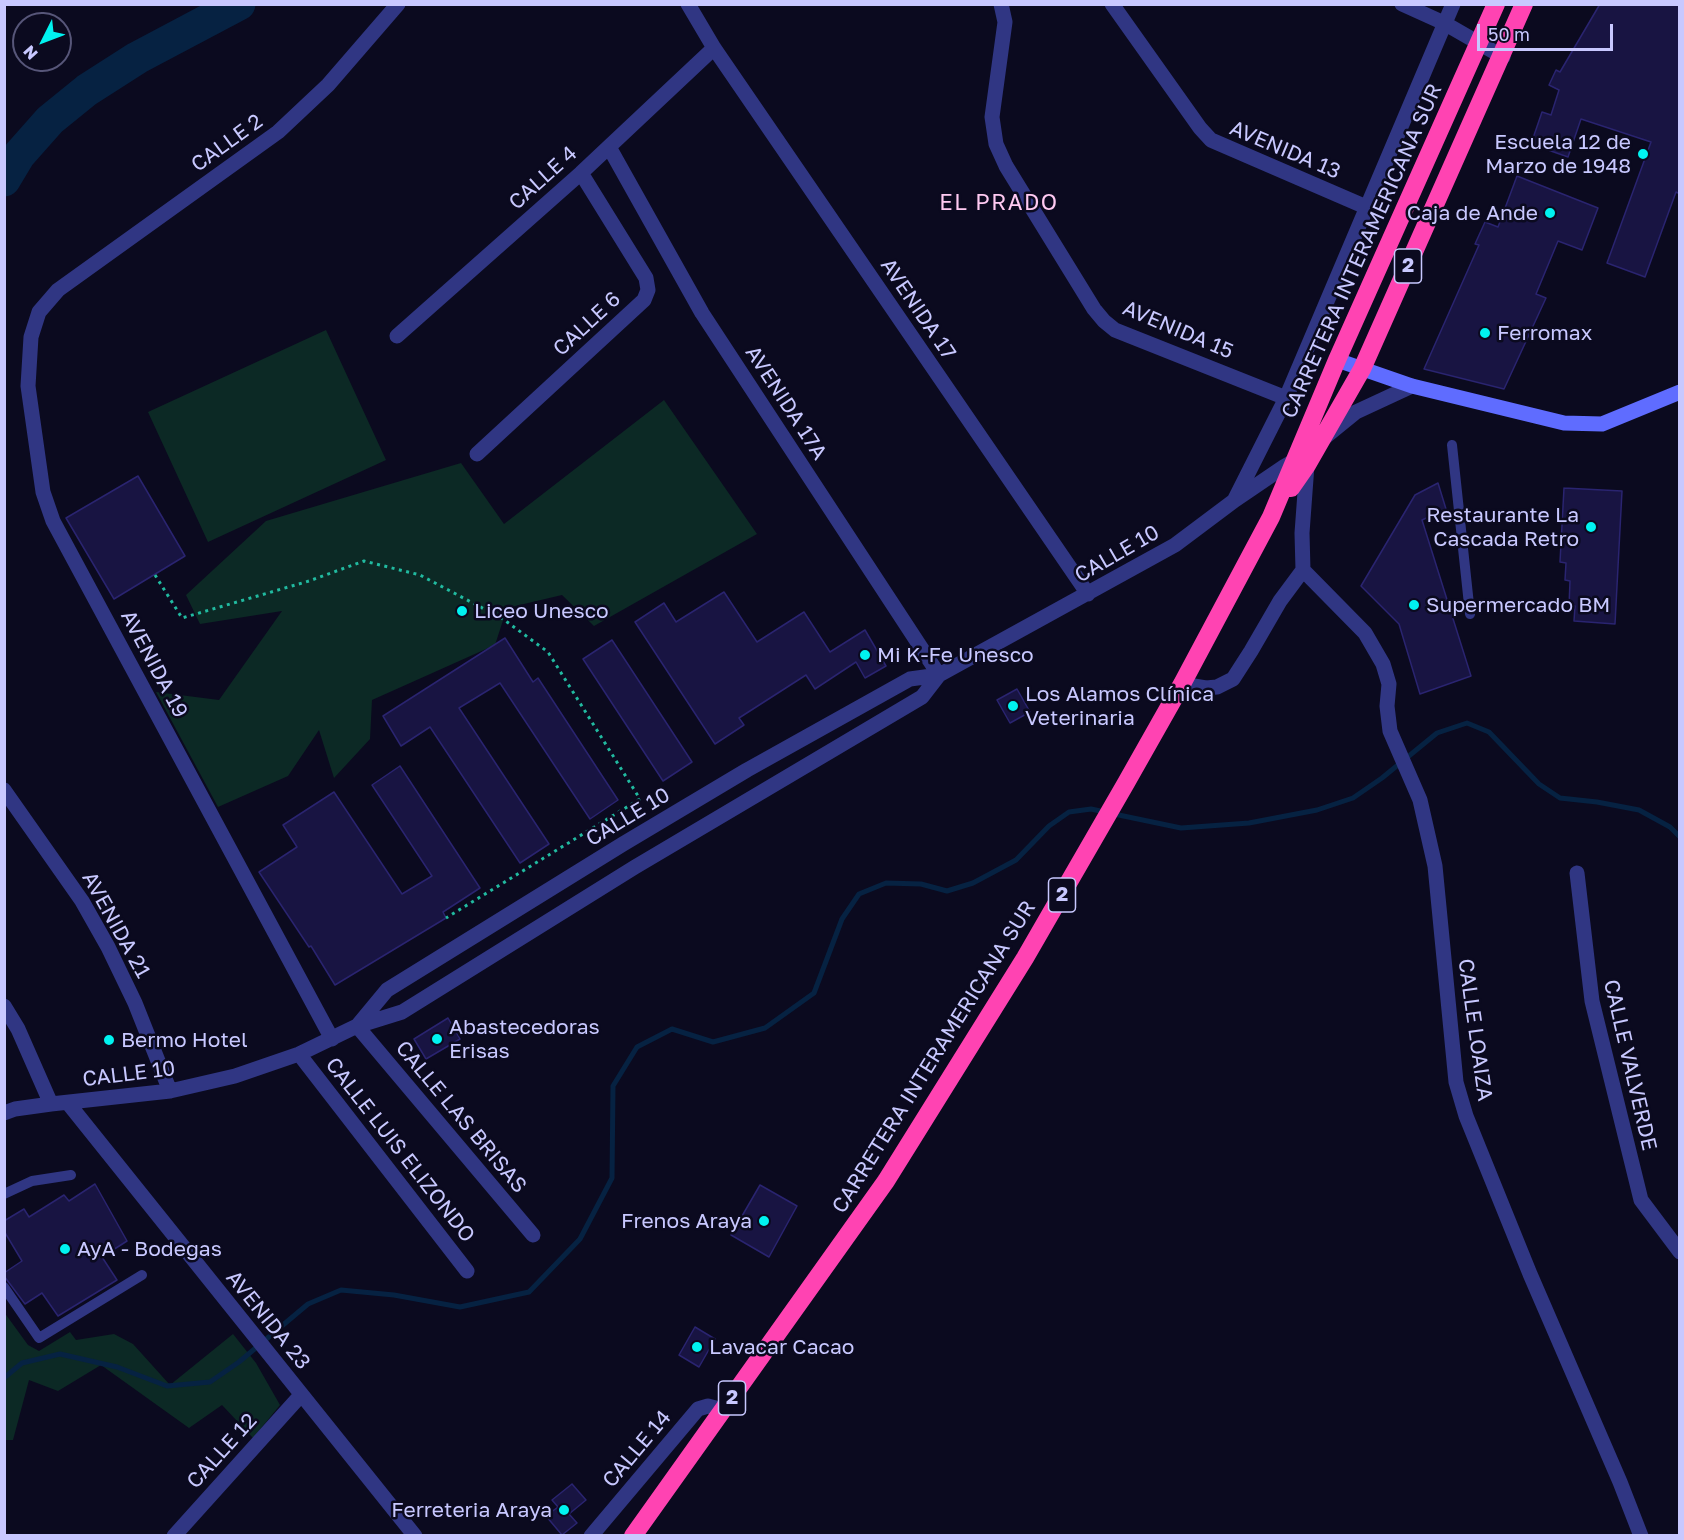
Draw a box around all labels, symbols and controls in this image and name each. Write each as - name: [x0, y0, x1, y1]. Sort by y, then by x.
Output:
- north arrow: [12, 12, 72, 72]
- scale bar: [1480, 12, 1616, 50]
- text: 50 m: [1488, 23, 1530, 45]
- text: N: [19, 41, 42, 64]
- street label: CARRETERA INTERAMERICANA SUR: [1277, 80, 1447, 422]
- street label: CALLE 2: [186, 109, 268, 177]
- street label: AVENIDA 13: [1226, 115, 1344, 185]
- place label: Escuela 12 de Marzo de 1948: [1485, 129, 1631, 179]
- street label: CALLE 4: [504, 141, 582, 215]
- marker: Escuela 12 de Marzo de 1948: [1636, 147, 1650, 161]
- district label: EL PRADO: [939, 190, 1059, 216]
- place label: Caja de Ande: [1407, 200, 1538, 226]
- marker: Caja de Ande: [1543, 206, 1557, 220]
- road number: 2: [1394, 249, 1422, 283]
- street label: AVENIDA 17: [875, 254, 961, 364]
- street label: CALLE 6: [548, 287, 626, 361]
- street label: AVENIDA 15: [1119, 295, 1237, 365]
- place label: Ferromax: [1497, 320, 1592, 346]
- marker: Ferromax: [1478, 326, 1492, 340]
- street label: AVENIDA 17A: [740, 341, 832, 465]
- place label: Restaurante La Cascada Retro: [1426, 502, 1579, 552]
- street label: CALLE 10: [1070, 520, 1164, 588]
- marker: Restaurante La Cascada Retro: [1584, 520, 1598, 534]
- place label: Supermercado BM: [1426, 592, 1610, 618]
- place label: Liceo Unesco: [474, 598, 609, 624]
- marker: Supermercado BM: [1407, 598, 1421, 612]
- marker: Liceo Unesco: [455, 604, 469, 618]
- street label: AVENIDA 19: [115, 606, 193, 722]
- place label: Mi K-Fe Unesco: [877, 642, 1034, 668]
- marker: Mi K-Fe Unesco: [858, 648, 872, 662]
- place label: Los Alamos Clínica Veterinaria: [1025, 681, 1214, 731]
- marker: Los Alamos Clínica Veterinaria: [1006, 699, 1020, 713]
- street label: CALLE 10: [582, 782, 674, 852]
- street label: AVENIDA 21: [76, 867, 156, 983]
- road number: 2: [1048, 878, 1076, 912]
- street label: CARRETERA INTERAMERICANA SUR: [827, 896, 1041, 1218]
- street label: CALLE LOAIZA: [1453, 957, 1497, 1103]
- street label: CALLE VALVERDE: [1598, 977, 1662, 1153]
- place label: Abastecedoras Erisas: [449, 1014, 600, 1064]
- place label: Bermo Hotel: [121, 1027, 248, 1053]
- marker: Abastecedoras Erisas: [430, 1032, 444, 1046]
- marker: Bermo Hotel: [102, 1033, 116, 1047]
- street label: CALLE LAS BRISAS: [390, 1036, 532, 1198]
- street label: CALLE LUIS ELIZONDO: [320, 1053, 480, 1247]
- street label: CALLE 10: [81, 1056, 177, 1092]
- place label: Frenos Araya: [621, 1208, 752, 1234]
- marker: Frenos Araya: [757, 1214, 771, 1228]
- place label: AyA - Bodegas: [77, 1236, 222, 1262]
- marker: AyA - Bodegas: [58, 1242, 72, 1256]
- street label: AVENIDA 23: [221, 1266, 315, 1374]
- place label: Lavacar Cacao: [709, 1334, 854, 1360]
- marker: Lavacar Cacao: [690, 1340, 704, 1354]
- road number: 2: [718, 1381, 746, 1415]
- street label: CALLE 14: [597, 1405, 677, 1493]
- street label: CALLE 12: [182, 1408, 262, 1494]
- place label: Ferreteria Araya: [391, 1497, 552, 1523]
- marker: Ferreteria Araya: [557, 1503, 571, 1517]

